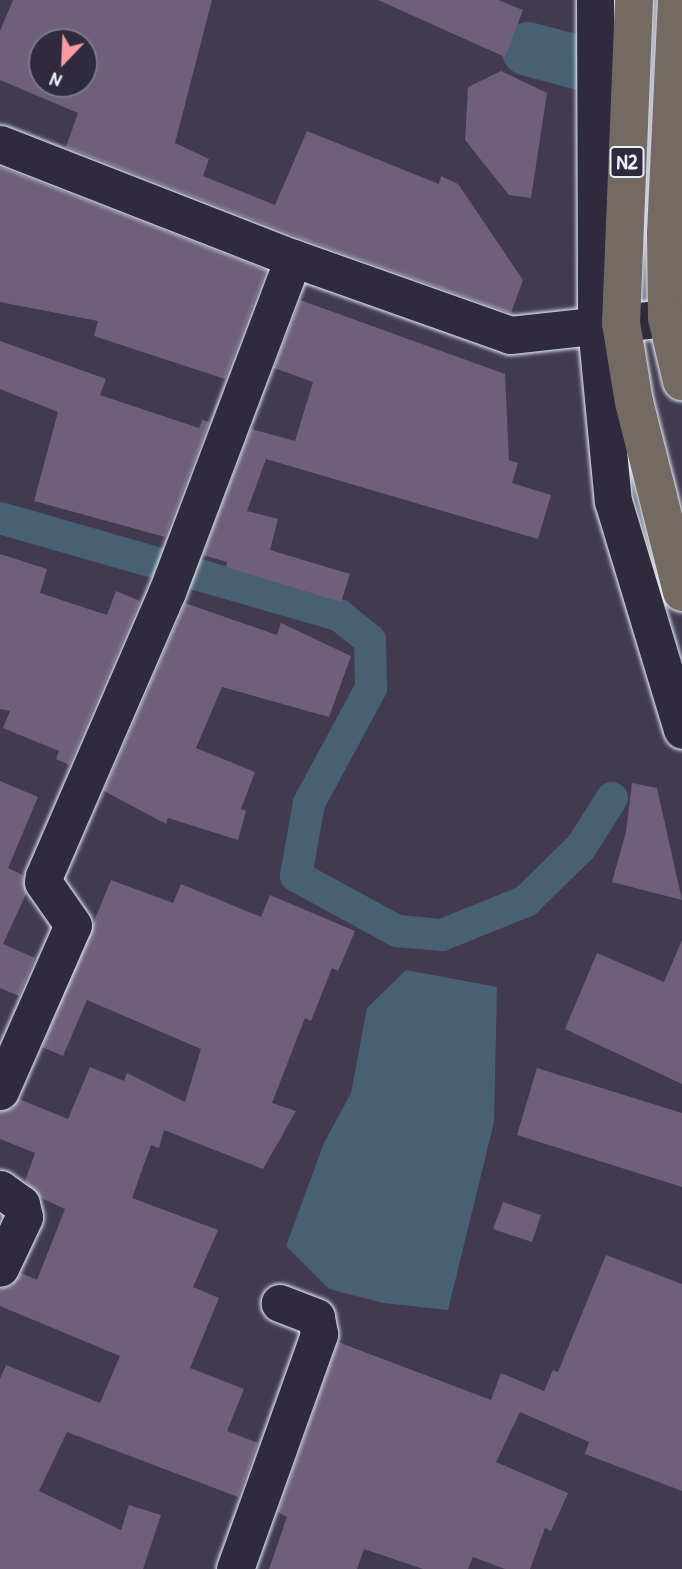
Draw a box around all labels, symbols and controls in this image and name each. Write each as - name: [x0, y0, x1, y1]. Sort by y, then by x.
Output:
- north arrow: [28, 28, 98, 98]
- text: N: [46, 67, 65, 94]
- road number: N2: [610, 144, 644, 180]

